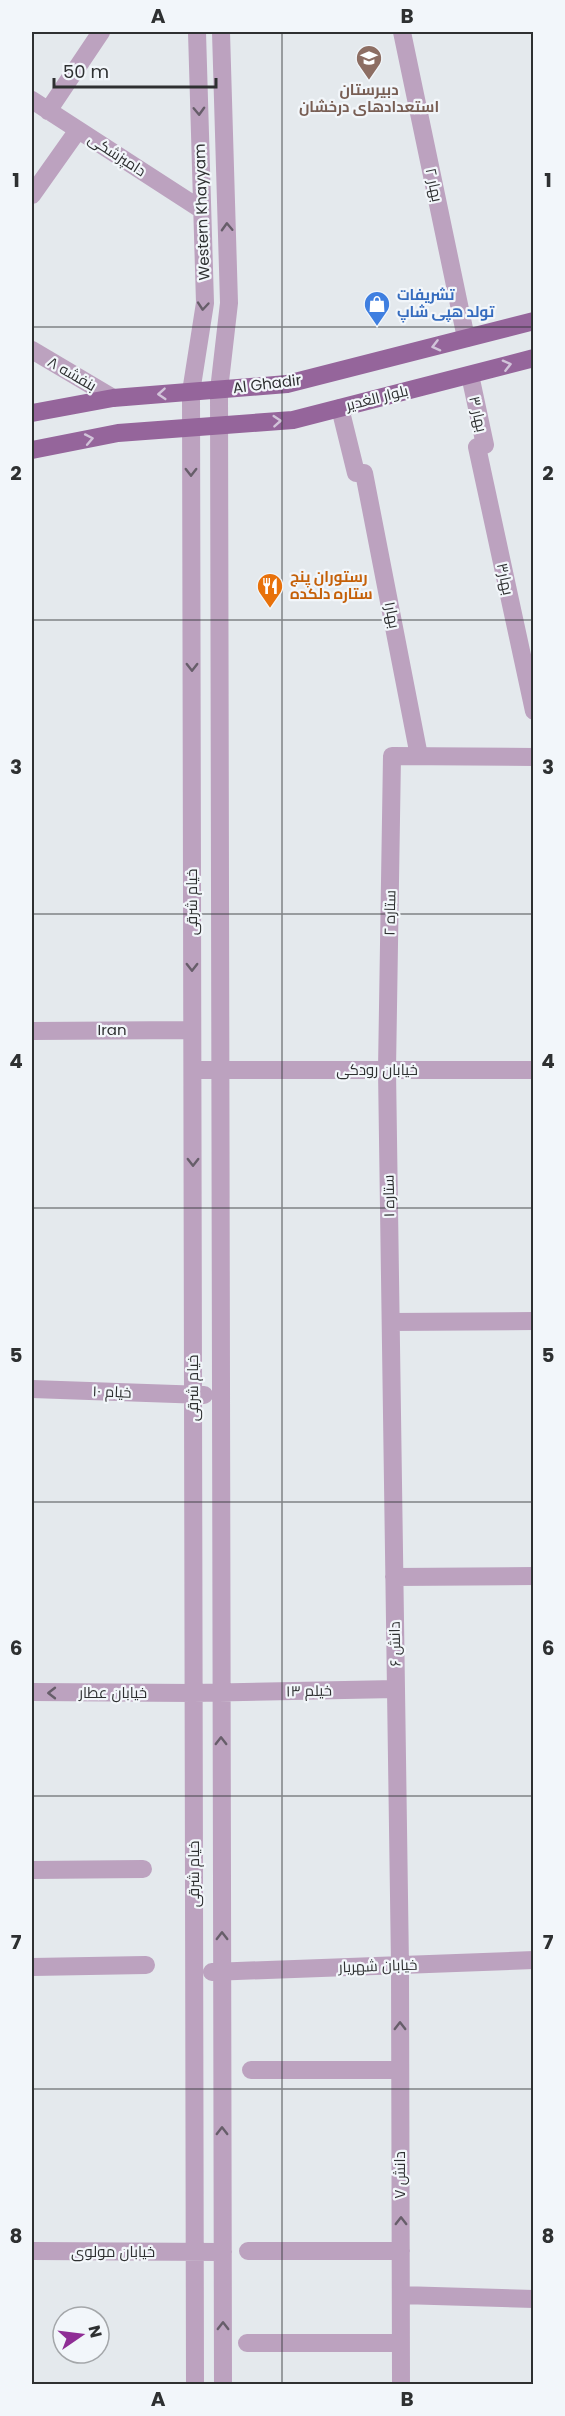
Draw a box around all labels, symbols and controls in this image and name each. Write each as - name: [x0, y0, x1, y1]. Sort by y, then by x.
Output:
- text: A: [151, 2, 166, 30]
- text: B: [400, 2, 414, 30]
- school or university icon: دبیرستان استعدادهای درخشان: [354, 43, 384, 81]
- scale bar: [54, 51, 216, 89]
- text: 50 m: [63, 59, 109, 84]
- place label: دبیرستان استعدادهای درخشان: [299, 79, 439, 117]
- one-way arrow: [193, 106, 206, 115]
- street label: دامپزشکی: [84, 128, 150, 181]
- street label: Western Khayyam: [189, 143, 214, 281]
- text: 1: [12, 166, 20, 194]
- street label: بهار ۲: [421, 166, 448, 204]
- text: 1: [544, 166, 552, 194]
- one-way arrow: [221, 222, 233, 231]
- place label: تشریفات تولد هپی شاپ: [397, 284, 495, 323]
- shop icon: تشریفات تولد هپی شاپ: [362, 289, 392, 327]
- one-way arrow: [197, 301, 210, 310]
- one-way arrow: [431, 339, 442, 351]
- street label: بنفشه ۸: [44, 351, 100, 396]
- one-way arrow: [501, 360, 512, 372]
- street label: Al Ghadir: [232, 369, 303, 398]
- street label: بلوار الغدیر: [343, 380, 410, 416]
- one-way arrow: [158, 387, 167, 400]
- street label: بهار ۳: [464, 394, 493, 434]
- one-way arrow: [273, 415, 282, 428]
- one-way arrow: [84, 433, 94, 446]
- text: 2: [10, 459, 22, 487]
- text: 2: [542, 459, 554, 487]
- one-way arrow: [185, 467, 197, 476]
- street label: بهار۳: [492, 561, 519, 597]
- place label: رستوران پنج ستاره دلکده: [290, 566, 373, 604]
- restaurant icon: رستوران پنج ستاره دلکده: [255, 571, 285, 609]
- street label: بهار۱: [380, 600, 405, 630]
- one-way arrow: [186, 662, 198, 671]
- text: 3: [10, 753, 22, 781]
- text: 3: [542, 753, 554, 781]
- street label: خیام شرقی: [181, 869, 202, 935]
- street label: ستاره ۲: [379, 890, 400, 936]
- one-way arrow: [186, 962, 198, 971]
- street label: Iran: [97, 1019, 127, 1040]
- text: 4: [9, 1047, 23, 1075]
- text: 4: [541, 1047, 555, 1075]
- street label: خیابان رودکی: [336, 1059, 418, 1080]
- one-way arrow: [187, 1157, 199, 1166]
- street label: ستاره ۱: [378, 1175, 399, 1217]
- text: 5: [10, 1341, 23, 1369]
- text: 5: [542, 1341, 555, 1369]
- street label: خیام شرقی: [182, 1355, 203, 1421]
- street label: خیام ۱۰: [92, 1380, 132, 1403]
- street label: دانش ۶: [384, 1621, 405, 1667]
- text: 6: [10, 1634, 22, 1662]
- text: 6: [542, 1634, 554, 1662]
- street label: خیلم ۱۳: [286, 1680, 332, 1701]
- street label: خیابان عطار: [78, 1682, 147, 1703]
- one-way arrow: [47, 1686, 56, 1699]
- one-way arrow: [215, 1737, 227, 1746]
- street label: خیام شرقی: [183, 1841, 204, 1907]
- text: 7: [11, 1928, 22, 1956]
- text: 7: [543, 1928, 554, 1956]
- one-way arrow: [216, 1932, 228, 1941]
- street label: خیابان شهریار: [337, 1954, 418, 1977]
- one-way arrow: [394, 2022, 406, 2031]
- one-way arrow: [216, 2127, 228, 2136]
- street label: دانش ۷: [389, 2151, 410, 2199]
- one-way arrow: [394, 2217, 407, 2226]
- text: 8: [10, 2222, 22, 2250]
- text: 8: [542, 2222, 554, 2250]
- street label: خیابان مولوی: [71, 2241, 155, 2262]
- north arrow: [51, 2305, 111, 2365]
- one-way arrow: [217, 2322, 229, 2331]
- text: N: [82, 2323, 108, 2340]
- text: A: [151, 2385, 166, 2413]
- text: B: [400, 2385, 414, 2413]

